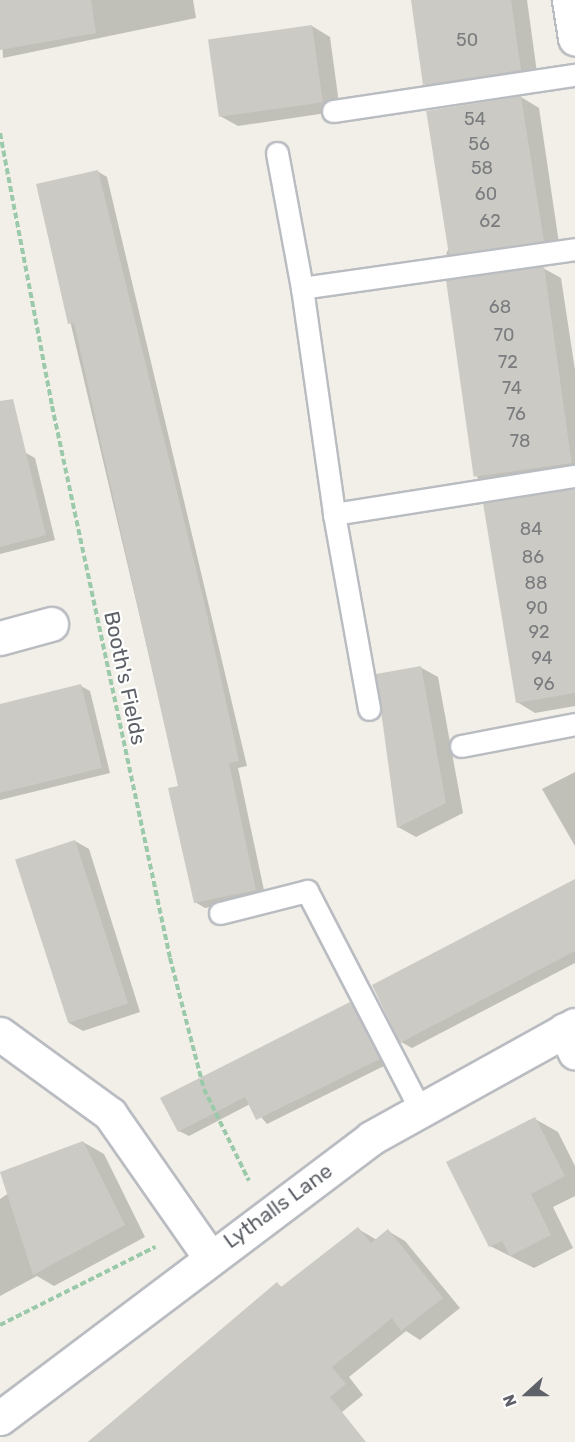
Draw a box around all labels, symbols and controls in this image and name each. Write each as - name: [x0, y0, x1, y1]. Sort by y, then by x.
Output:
- house number: 50: [456, 29, 478, 51]
- house number: 54: [464, 108, 486, 130]
- house number: 56: [468, 133, 490, 155]
- house number: 58: [471, 157, 493, 179]
- house number: 60: [475, 183, 497, 205]
- house number: 62: [479, 210, 501, 232]
- house number: 68: [489, 296, 511, 318]
- house number: 70: [494, 324, 514, 346]
- house number: 72: [498, 351, 518, 373]
- house number: 74: [502, 377, 522, 399]
- house number: 76: [506, 403, 526, 425]
- house number: 78: [510, 430, 530, 452]
- house number: 84: [520, 518, 542, 540]
- house number: 86: [522, 546, 544, 568]
- house number: 88: [525, 572, 547, 594]
- house number: 90: [526, 597, 548, 619]
- street label: Booth's Fields: [99, 609, 151, 747]
- house number: 92: [528, 621, 550, 643]
- house number: 94: [531, 647, 553, 669]
- house number: 96: [533, 673, 555, 695]
- street label: Lythalls Lane: [219, 1158, 337, 1254]
- north arrow: [497, 1364, 557, 1424]
- text: N: [499, 1392, 521, 1409]

